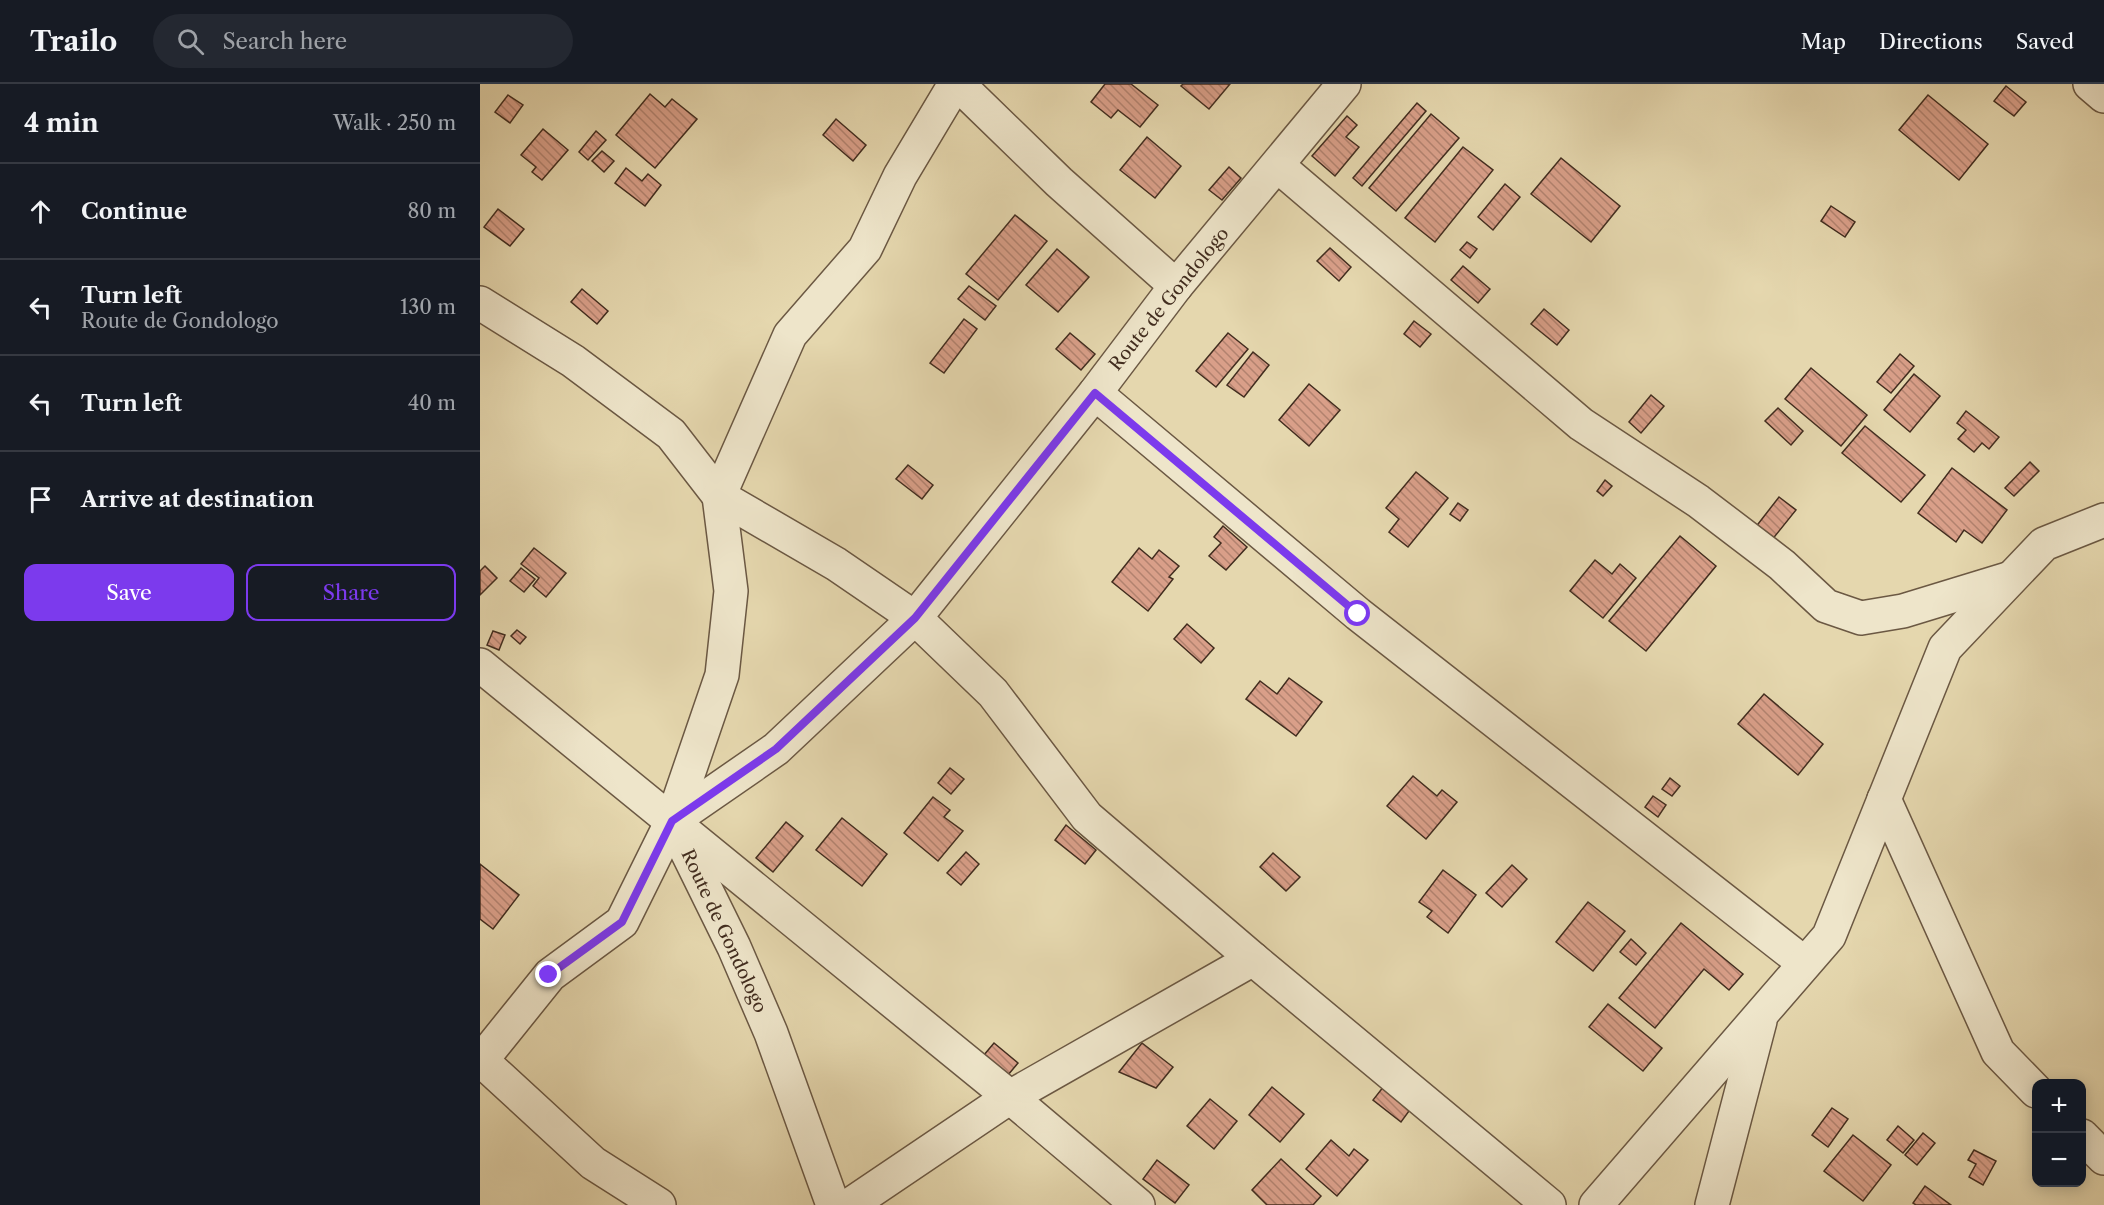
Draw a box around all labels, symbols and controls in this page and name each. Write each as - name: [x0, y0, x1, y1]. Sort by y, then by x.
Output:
- search box: [153, 14, 573, 68]
- text: Trailo: [30, 24, 117, 58]
- icon: search: [174, 25, 207, 58]
- text: Search here: [222, 28, 347, 55]
- text: Map: [1801, 29, 1846, 54]
- text: Directions: [1879, 29, 1983, 54]
- text: Saved: [2016, 29, 2074, 54]
- text: 4 min: [24, 107, 99, 139]
- text: Walk · 250 m: [333, 111, 456, 135]
- icon: ahead: [24, 195, 57, 228]
- text: Continue: [81, 198, 187, 225]
- text: 80 m: [408, 199, 456, 223]
- street label: Route de Gondologo: [1104, 223, 1234, 375]
- text: Turn left: [81, 282, 182, 309]
- icon: left: [24, 291, 57, 324]
- text: 130 m: [400, 295, 456, 319]
- text: Route de Gondologo: [81, 309, 279, 333]
- icon: left: [24, 387, 57, 420]
- text: Turn left: [81, 390, 182, 417]
- text: 40 m: [408, 391, 456, 415]
- icon: arrive: [24, 483, 57, 516]
- text: Arrive at destination: [81, 486, 314, 513]
- button: Save: [24, 564, 234, 621]
- button: Share: [246, 564, 456, 621]
- route start: [1344, 600, 1370, 626]
- street label: Route de Gondologo: [676, 846, 772, 1016]
- route end: [535, 961, 561, 987]
- map controls: [2032, 1079, 2086, 1187]
- button: +: [2032, 1079, 2086, 1133]
- button: −: [2032, 1133, 2086, 1187]

